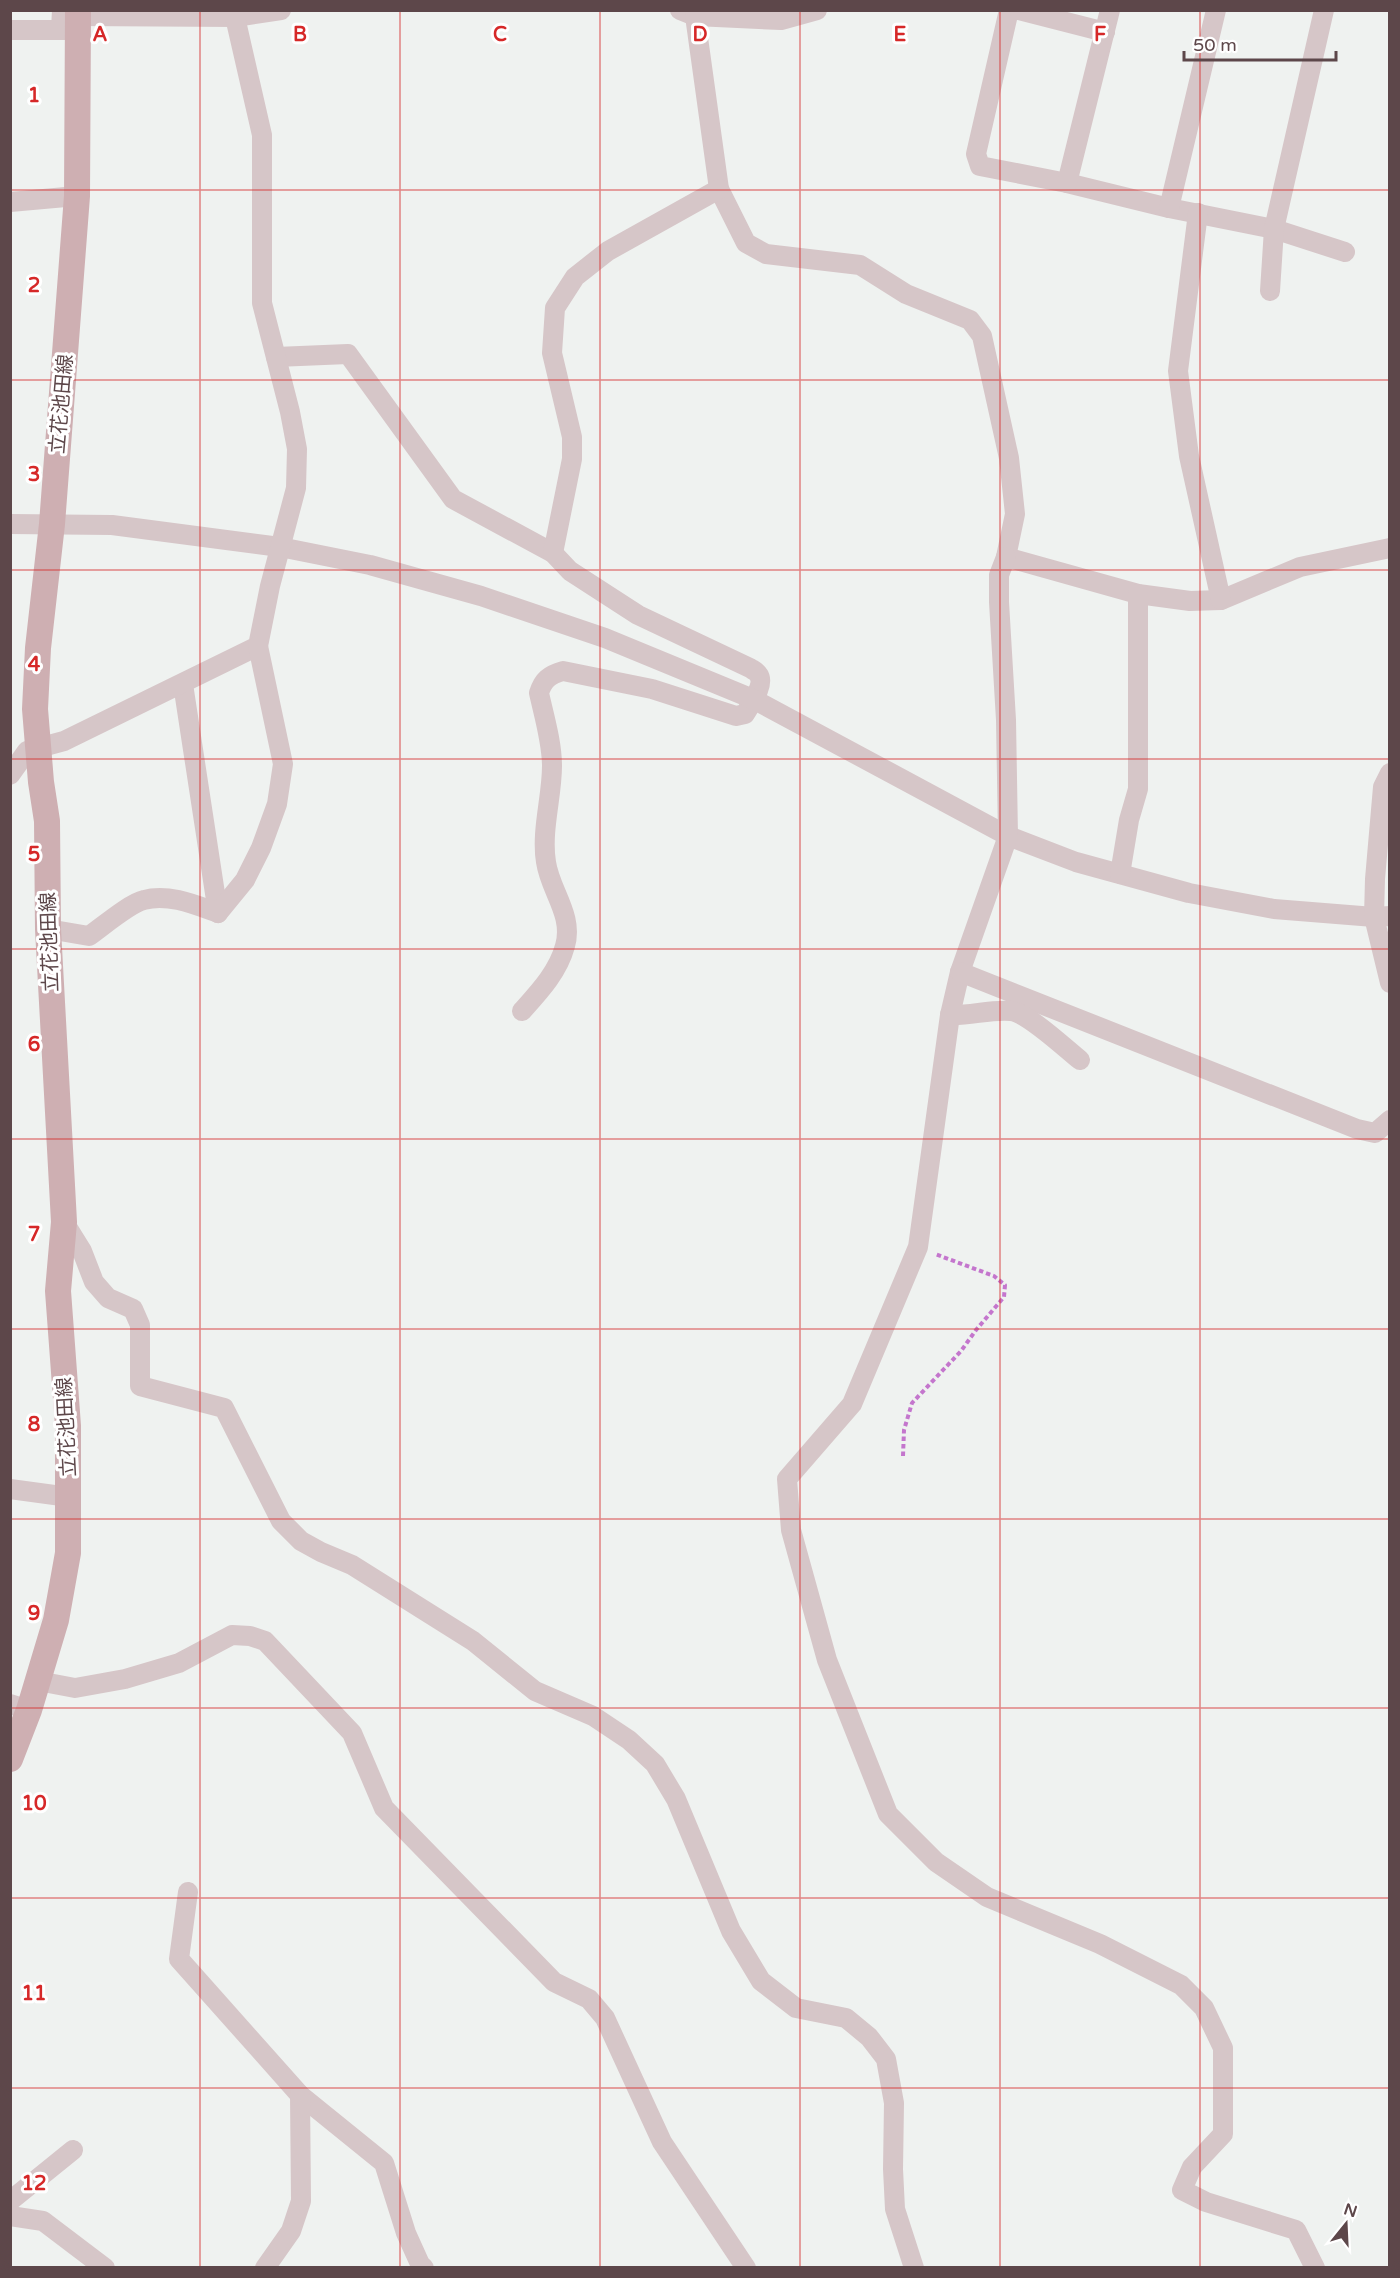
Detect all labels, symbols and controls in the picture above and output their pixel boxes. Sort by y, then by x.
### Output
text: A [93,23,108,47]
text: B [293,23,307,47]
text: C [493,23,507,47]
text: D [692,23,708,47]
text: E [894,23,907,47]
text: F [1094,23,1106,47]
scale bar [1184,24,1336,62]
text: 50 m [1193,34,1237,56]
text: 1 [28,84,40,108]
text: 2 [28,274,40,298]
street label: 立花池田線 [46,353,78,455]
text: 3 [28,463,40,487]
text: 4 [28,653,41,677]
text: 5 [28,843,40,867]
street label: 立花池田線 [36,892,64,992]
text: 6 [28,1033,40,1057]
text: 7 [28,1223,40,1247]
street label: 立花池田線 [52,1376,82,1478]
text: 8 [28,1413,40,1437]
text: 9 [28,1602,40,1626]
text: 10 [21,1792,47,1816]
text: 11 [21,1982,47,2006]
text: 12 [21,2172,47,2196]
north arrow [1316,2194,1376,2254]
text: N [1341,2199,1360,2222]

